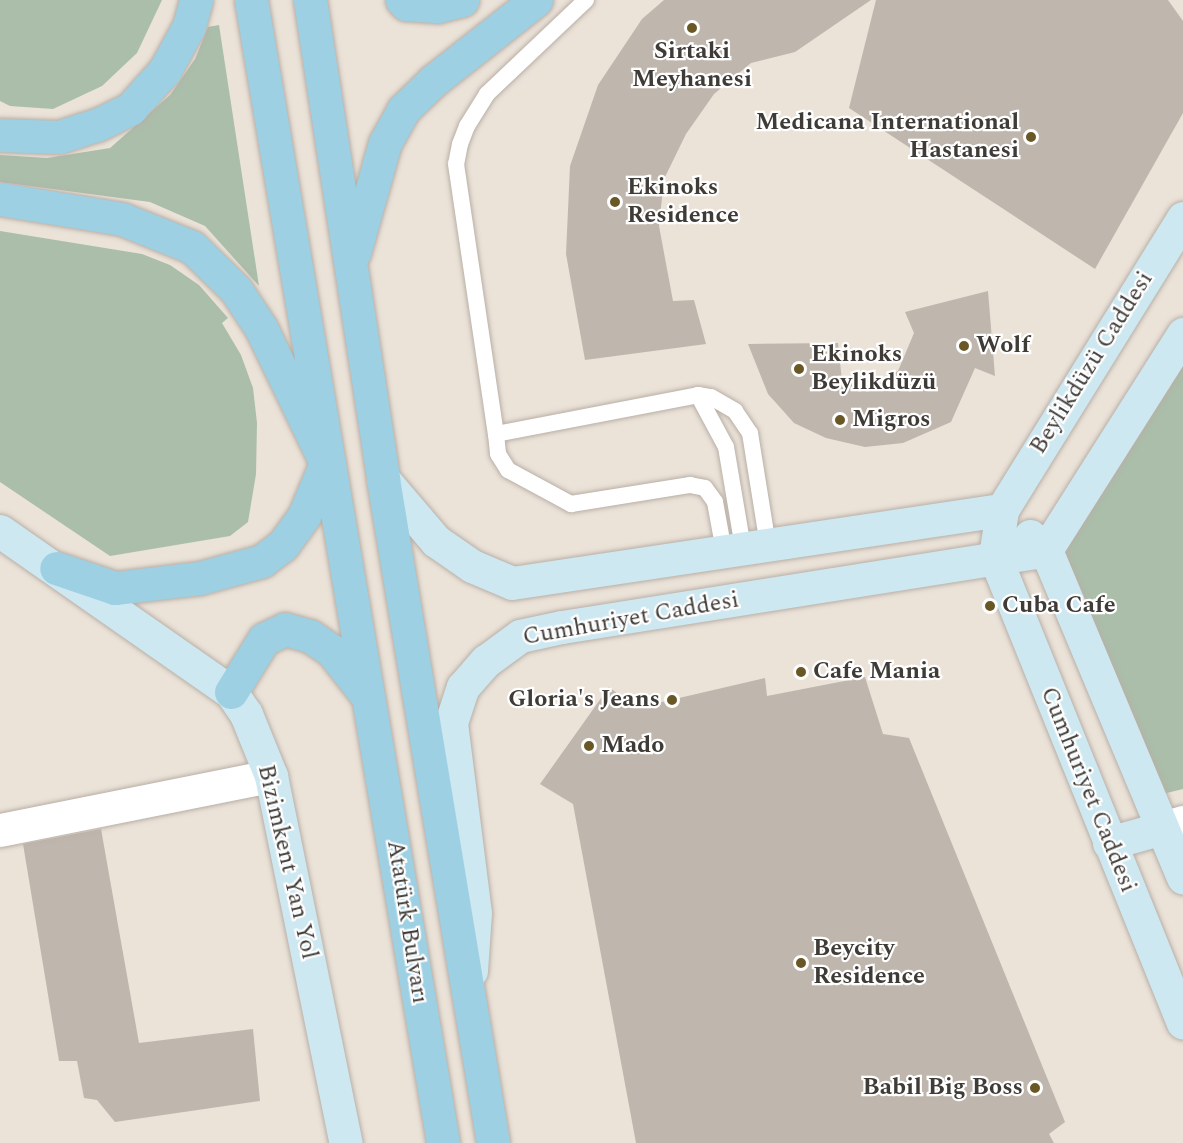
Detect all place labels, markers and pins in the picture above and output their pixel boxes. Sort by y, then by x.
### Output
marker: Sirtaki Meyhanesi [685,21,699,35]
place label: Sirtaki Meyhanesi [632,38,752,94]
place label: Medicana International Hastanesi [755,109,1019,165]
marker: Medicana International Hastanesi [1024,130,1038,144]
place label: Ekinoks Residence [627,174,739,230]
marker: Ekinoks Residence [608,195,622,209]
place label: Wolf [976,332,1030,360]
marker: Wolf [957,339,971,353]
place label: Ekinoks Beylikdüzü [811,341,936,397]
marker: Ekinoks Beylikdüzü [792,362,806,376]
place label: Migros [852,406,931,434]
marker: Migros [833,413,847,427]
place label: Cuba Cafe [1002,592,1116,620]
marker: Cuba Cafe [983,599,997,613]
place label: Cafe Mania [813,658,940,686]
marker: Cafe Mania [794,665,808,679]
place label: Gloria's Jeans [508,686,660,714]
marker: Gloria's Jeans [665,693,679,707]
place label: Mado [601,732,664,760]
marker: Mado [582,739,596,753]
place label: Beycity Residence [813,935,925,991]
marker: Beycity Residence [794,956,808,970]
place label: Babil Big Boss [863,1074,1023,1102]
marker: Babil Big Boss [1028,1081,1042,1095]

